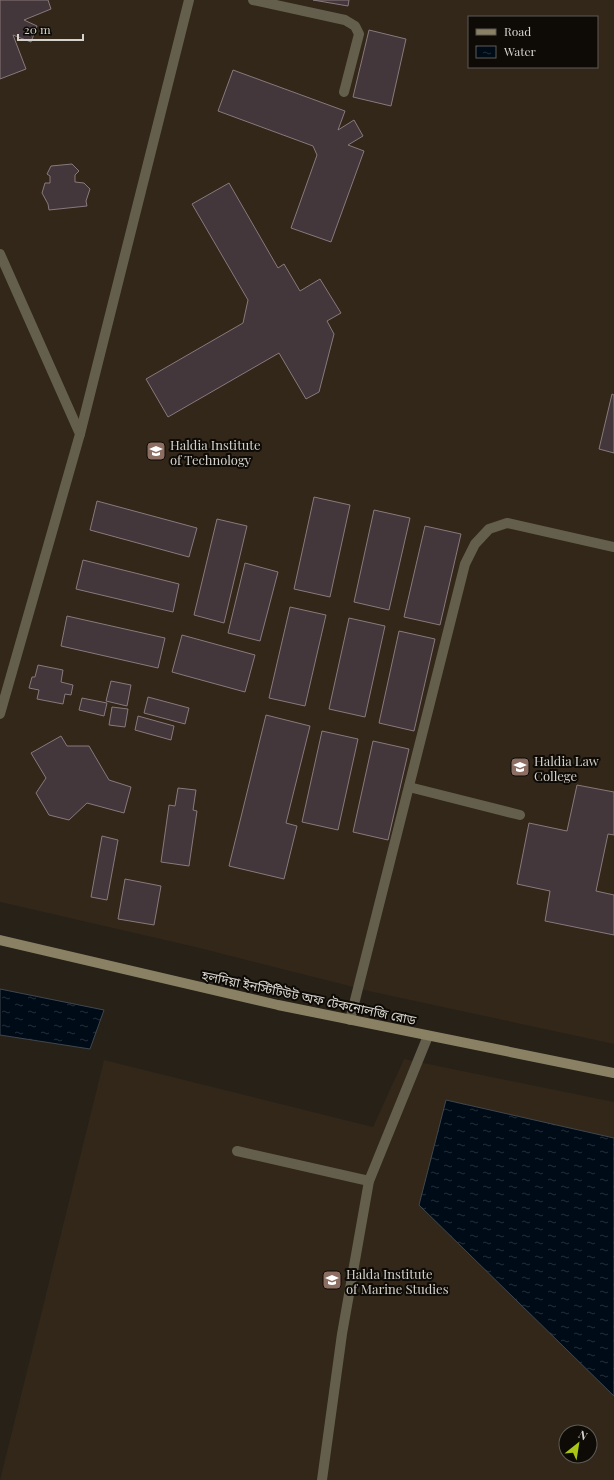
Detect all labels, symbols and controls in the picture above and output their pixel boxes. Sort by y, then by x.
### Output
scale bar [18,16,83,42]
legend [468,16,598,68]
text: 20 m [24,21,51,37]
text: Road [504,23,531,39]
text: Water [503,43,537,59]
place label: Haldia Institute of Technology [170,436,261,468]
school or university icon: Haldia Institute of Technology [145,440,167,462]
place label: Haldia Law College [534,752,599,784]
school or university icon: Haldia Law College [509,756,531,778]
street label: হলদিয়া ইনস্টিটিউট অফ টেকনোলজি রোড [199,966,418,1028]
place label: Halda Institute of Marine Studies [346,1265,449,1297]
school or university icon: Halda Institute of Marine Studies [321,1269,343,1291]
north arrow [558,1424,598,1464]
text: N [576,1426,590,1443]

